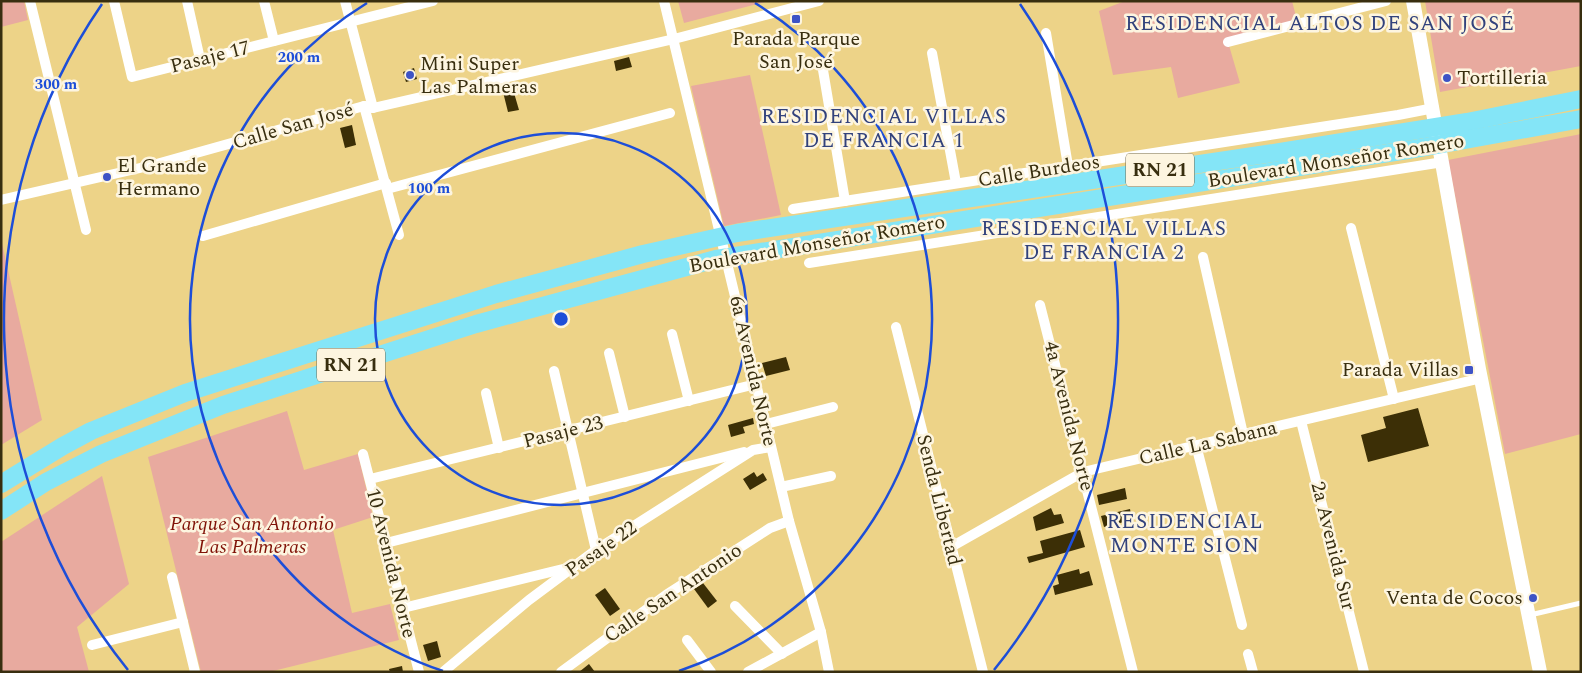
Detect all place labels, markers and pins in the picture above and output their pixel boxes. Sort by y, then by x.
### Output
marker: Parada Parque San José [790,13,802,25]
place label: Parada Parque San José [732,24,860,77]
place label: Mini Super Las Palmeras [420,49,537,102]
place label: Tortilleria [1457,63,1547,93]
marker: Mini Super Las Palmeras [404,69,416,81]
marker: Tortilleria [1441,72,1453,84]
place label: El Grande Hermano [117,151,207,204]
marker: El Grande Hermano [101,171,113,183]
centre of rings [552,310,570,328]
place label: Parada Villas [1342,355,1459,385]
marker: Parada Villas [1463,364,1475,376]
place label: Venta de Cocos [1386,583,1523,613]
marker: Venta de Cocos [1527,592,1539,604]

